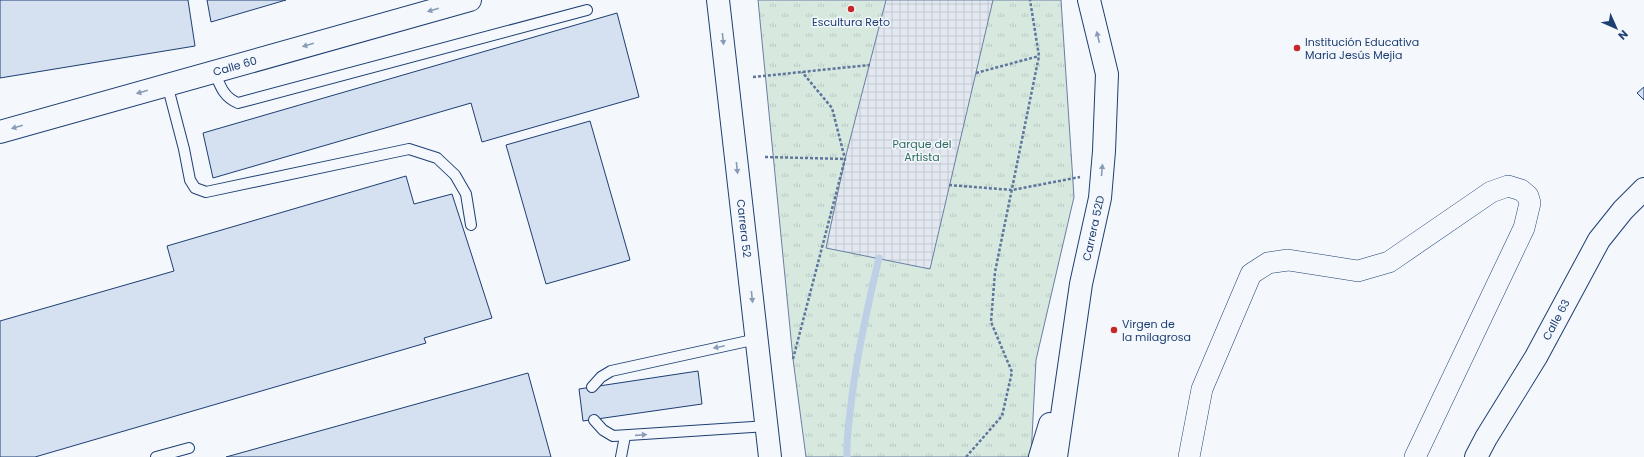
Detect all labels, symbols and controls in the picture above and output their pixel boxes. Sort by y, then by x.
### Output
marker: Escultura Reto [846,4,856,14]
one-way arrow [427,8,439,14]
north arrow [1596,8,1636,48]
place label: Escultura Reto [812,14,890,30]
text: N [1614,26,1632,44]
one-way arrow [1095,31,1101,43]
one-way arrow [720,33,726,45]
place label: Institución Educativa Maria Jesús Mejia [1305,34,1419,63]
one-way arrow [301,42,313,48]
marker: Institución Educativa Maria Jesús Mejia [1292,43,1302,53]
street label: Calle 60 [211,52,259,80]
one-way arrow [136,89,148,95]
one-way arrow [11,124,23,130]
park label: Parque del Artista [892,136,952,165]
one-way arrow [734,162,741,174]
one-way arrow [1099,164,1106,176]
street label: Carrera 52D [1078,194,1108,262]
street label: Carrera 52 [733,198,755,259]
one-way arrow [749,291,755,303]
street label: Calle 63 [1538,296,1574,343]
place label: Virgen de la milagrosa [1122,316,1191,345]
marker: Virgen de la milagrosa [1109,325,1119,335]
one-way arrow [712,345,725,351]
one-way arrow [635,431,647,438]

